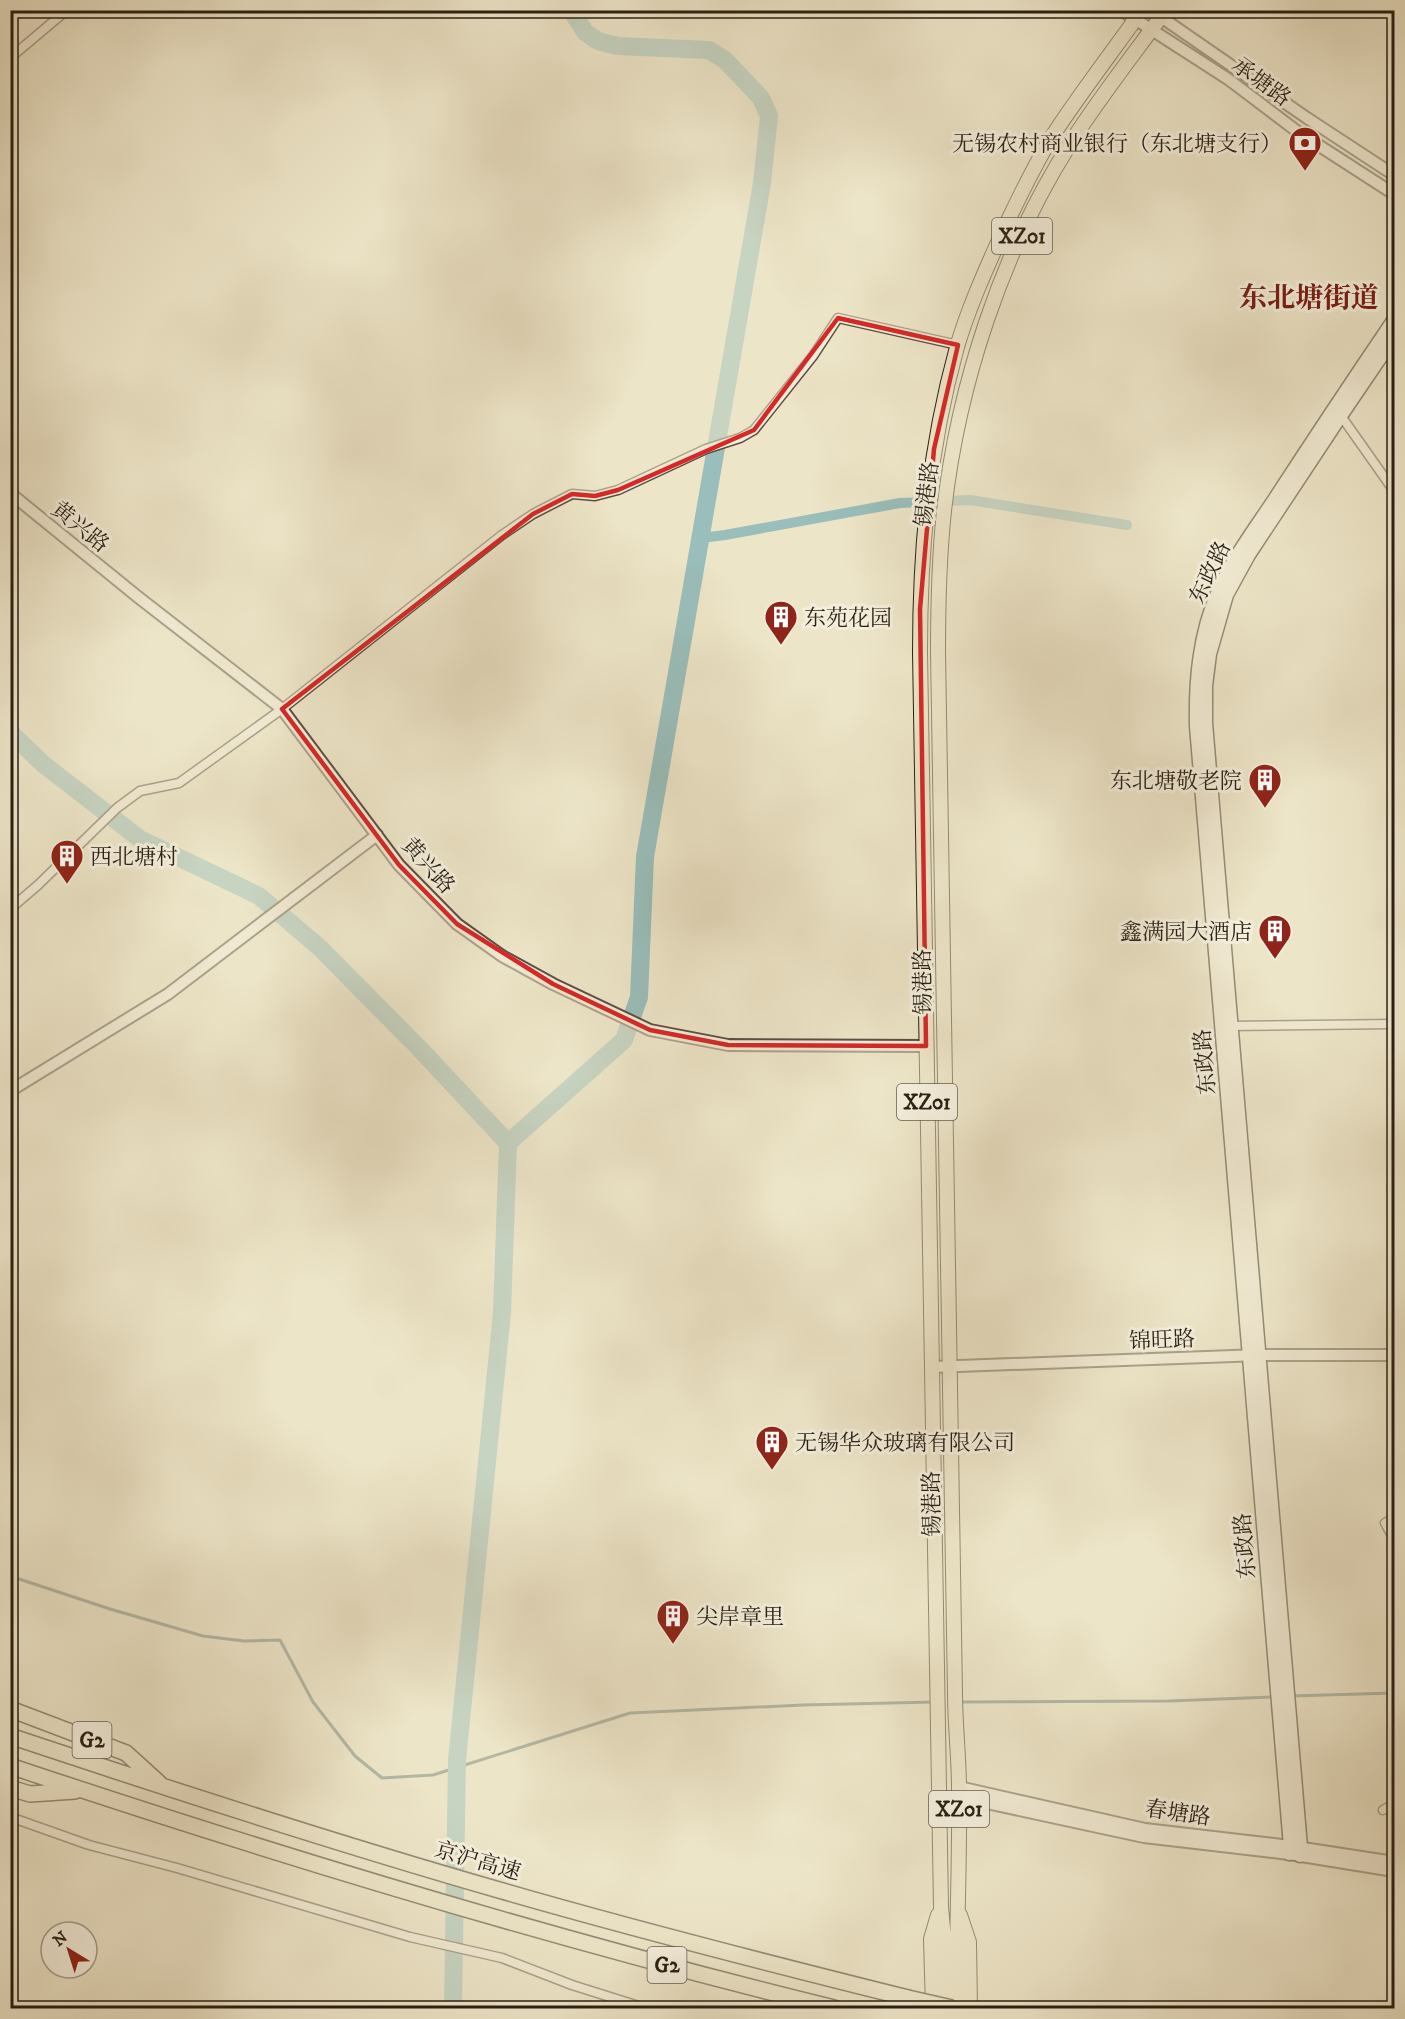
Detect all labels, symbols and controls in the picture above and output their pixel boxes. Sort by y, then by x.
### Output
street label: 承塘路 [1226,52,1296,113]
bank icon: 无锡农村商业银行（东北塘支行） [1287,125,1323,172]
place label: 无锡农村商业银行（东北塘支行） [952,131,1282,158]
road number: XZ01 [992,218,1052,254]
district label: 东北塘街道 [1239,281,1379,316]
street label: 锡港路 [910,460,945,529]
street label: 黄兴路 [46,496,114,558]
street label: 东政路 [1184,537,1237,608]
building icon: 东苑花园 [763,599,799,646]
place label: 东苑花园 [804,605,892,632]
building icon: 东北塘敬老院 [1247,762,1283,809]
place label: 东北塘敬老院 [1110,768,1242,795]
street label: 黄兴路 [396,832,460,900]
building icon: 西北塘村 [49,838,85,885]
place label: 西北塘村 [90,844,178,871]
building icon: 鑫满园大酒店 [1257,913,1293,960]
place label: 鑫满园大酒店 [1120,919,1252,946]
street label: 锡港路 [909,949,938,1015]
street label: 东政路 [1189,1028,1222,1096]
road number: XZ01 [897,1084,957,1120]
street label: 锦旺路 [1129,1326,1196,1355]
building icon: 无锡华众玻璃有限公司 [754,1424,790,1471]
place label: 无锡华众玻璃有限公司 [795,1430,1015,1457]
street label: 锡港路 [918,1471,947,1537]
street label: 东政路 [1229,1512,1262,1580]
building icon: 尖岸章里 [655,1598,691,1645]
place label: 尖岸章里 [696,1604,784,1631]
road number: G2 [72,1722,112,1758]
road number: XZ01 [929,1791,989,1827]
street label: 春塘路 [1143,1796,1212,1831]
street label: 京沪高速 [432,1836,524,1887]
north arrow [39,1920,99,1980]
text: N [49,1927,72,1951]
road number: G2 [648,1947,686,1983]

